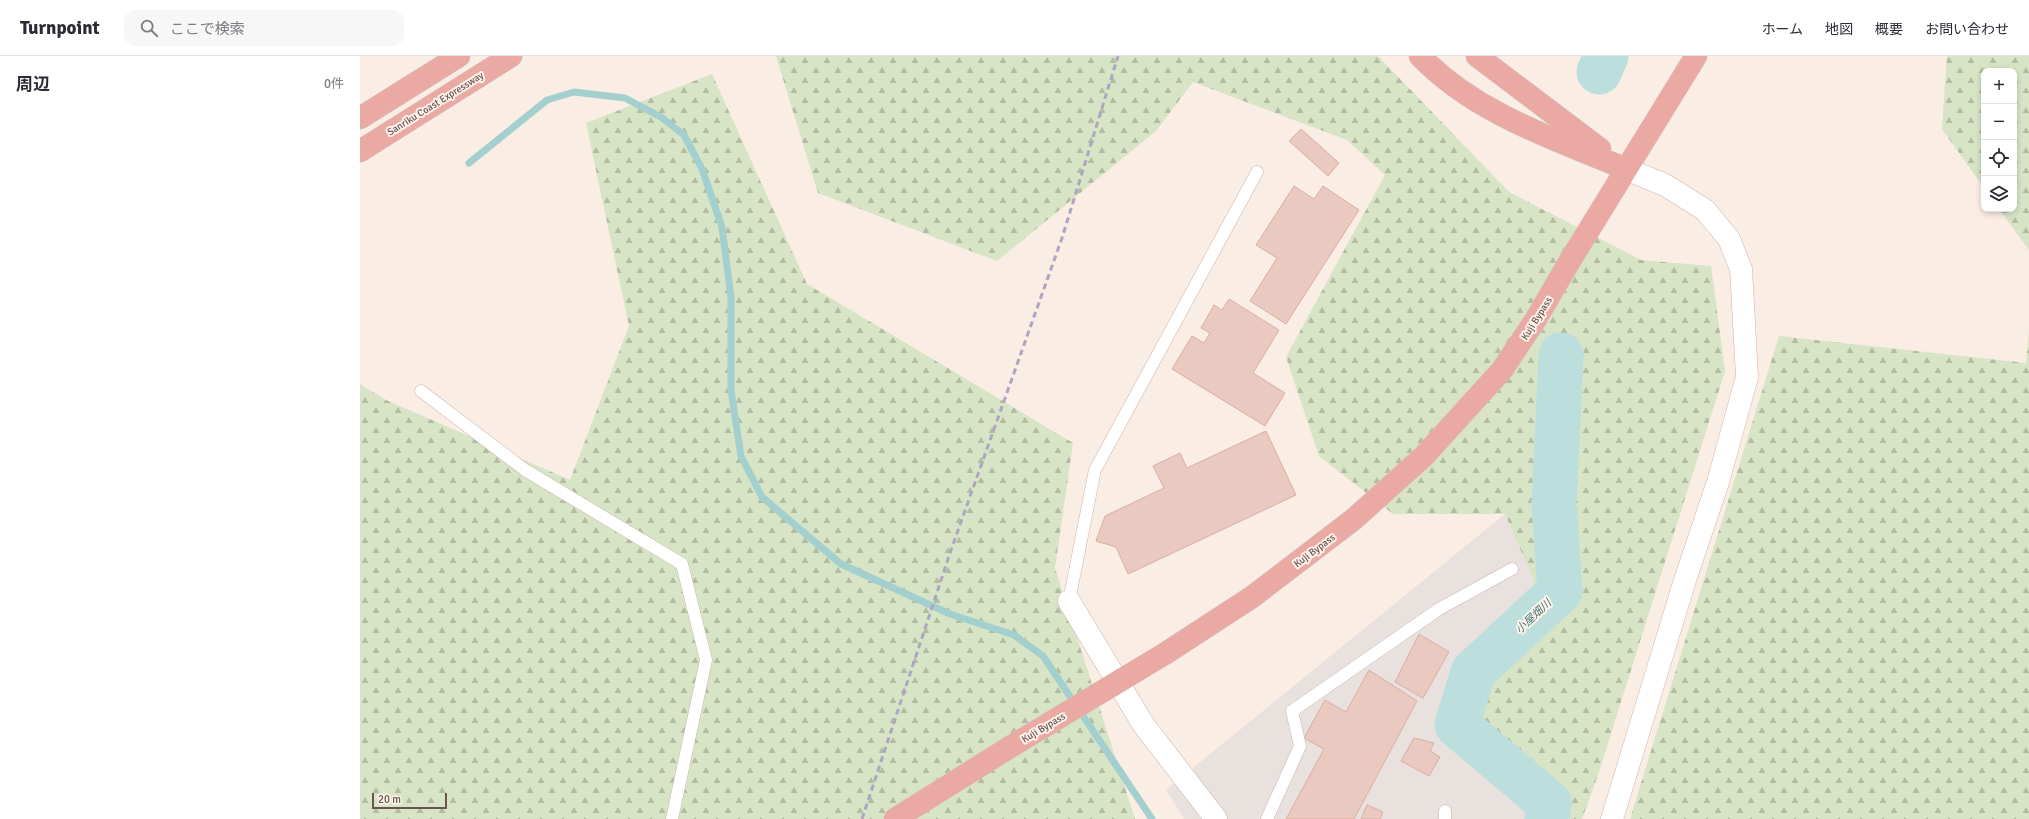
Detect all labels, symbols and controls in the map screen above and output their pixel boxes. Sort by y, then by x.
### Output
search box [124,10,404,46]
text: Turnpoint [20,16,100,40]
icon: search [138,17,160,39]
text: ここで検索 [170,20,245,38]
text: ホーム [1761,21,1803,38]
text: 地図 [1825,21,1853,38]
text: 概要 [1875,21,1903,38]
text: お問い合わせ [1925,21,2009,38]
map controls [1981,68,2017,212]
button: + [1981,68,2017,104]
street label: Sanriku Coast Expressway [385,69,486,138]
text: 周辺 [16,74,50,95]
text: 0件 [324,76,344,92]
button: − [1981,104,2017,140]
button: locate [1981,140,2017,176]
button: layers [1981,176,2017,212]
street label: Kuji Bypass [1519,294,1555,342]
street label: Kuji Bypass [1292,531,1338,570]
water label: 小屋畑川 [1513,596,1555,636]
street label: Kuji Bypass [1020,710,1068,746]
scale bar [372,791,447,810]
text: 20 m [378,793,401,806]

